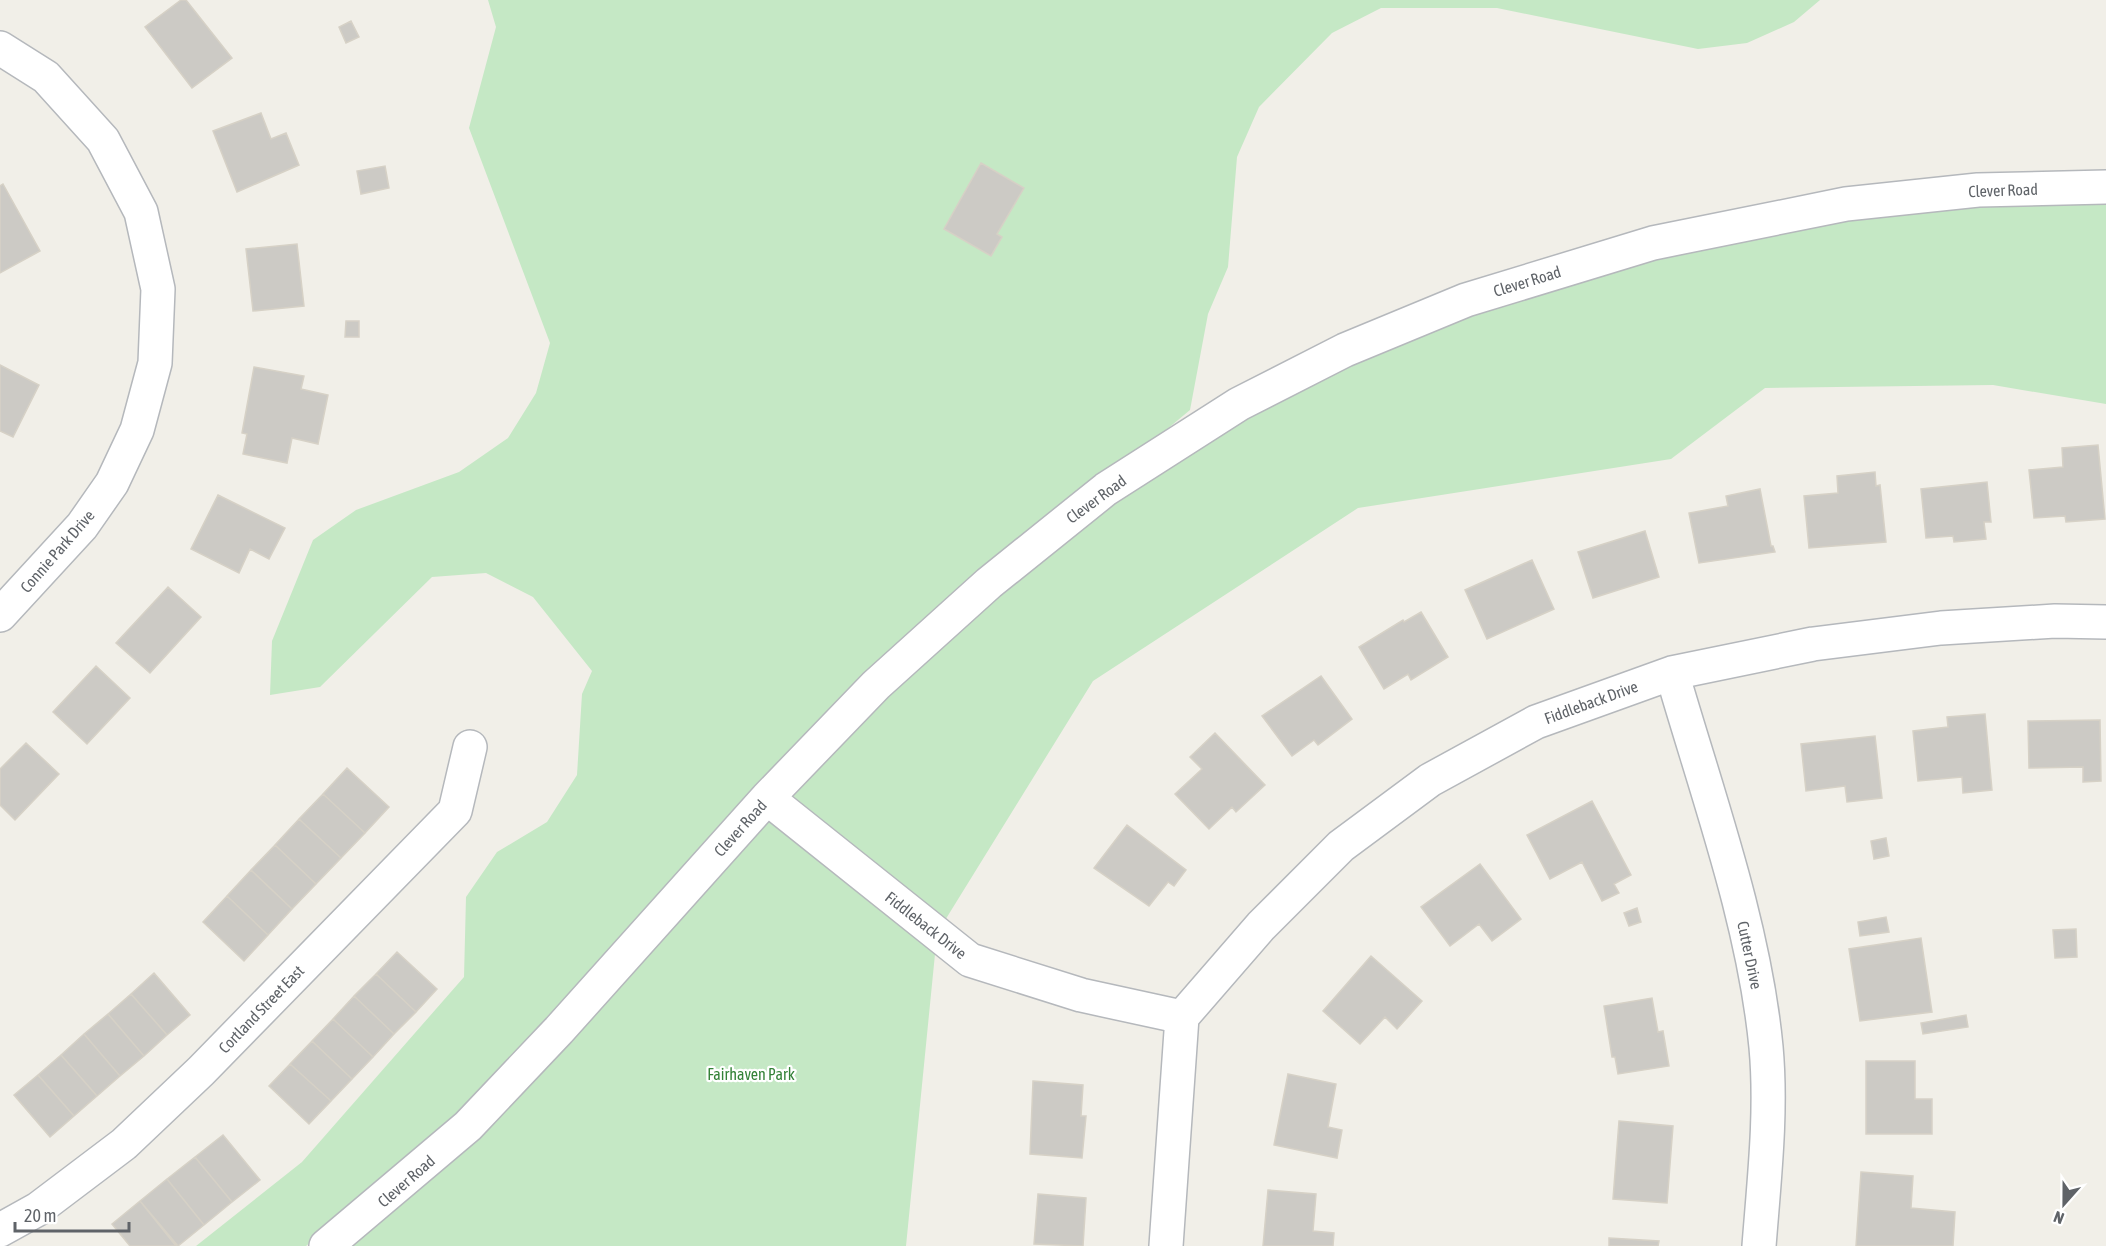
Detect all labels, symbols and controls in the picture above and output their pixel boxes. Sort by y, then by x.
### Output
street label: Clever Road [1968,180,2038,200]
street label: Clever Road [1491,262,1563,300]
street label: Clever Road [1063,471,1129,527]
street label: Connie Park Drive [16,506,98,596]
street label: Fiddleback Drive [1542,677,1640,727]
street label: Clever Road [710,796,770,860]
street label: Fiddleback Drive [882,888,970,962]
street label: Cutter Drive [1734,919,1766,991]
street label: Cortland Street East [215,961,308,1057]
park label: Fairhaven Park [707,1065,795,1083]
street label: Clever Road [374,1151,438,1211]
north arrow [2034,1174,2094,1234]
scale bar [15,1195,129,1233]
text: 20 m [24,1205,56,1226]
text: N [2051,1208,2066,1228]

